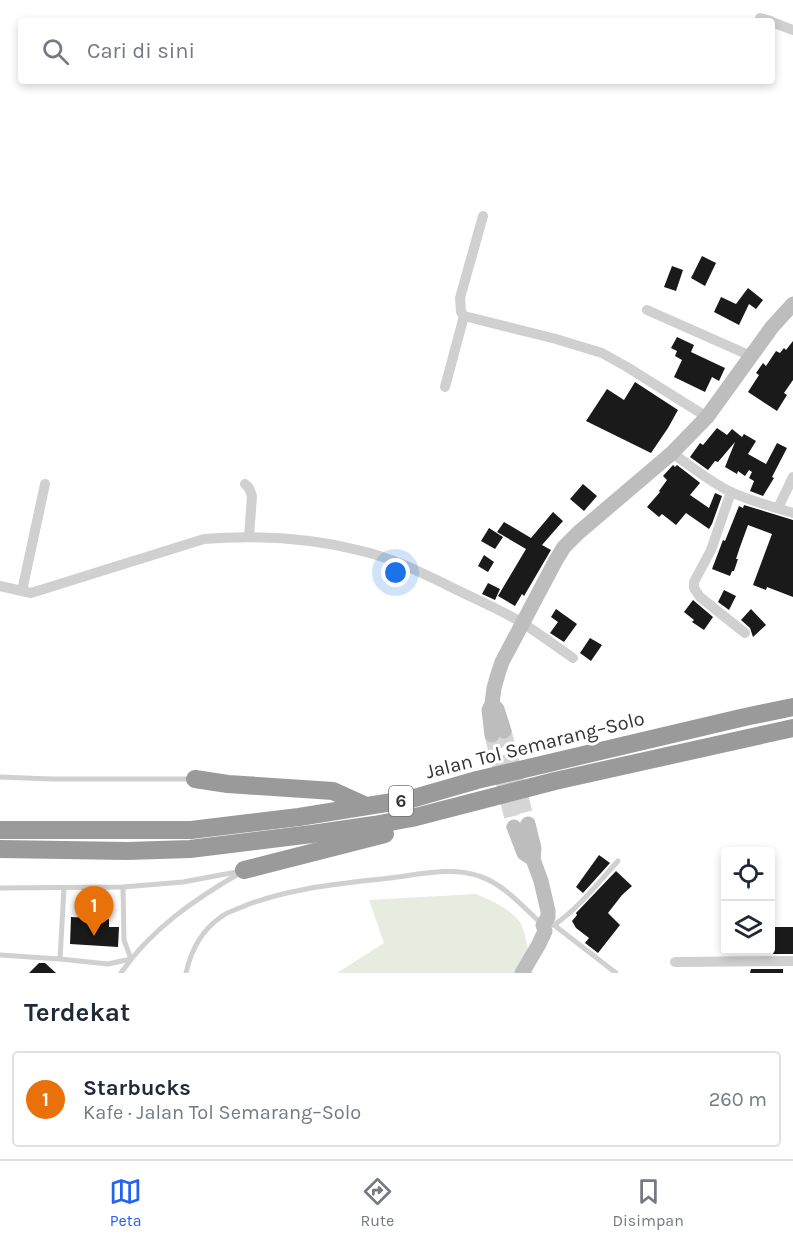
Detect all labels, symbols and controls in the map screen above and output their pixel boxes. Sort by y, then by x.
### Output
search box [18,18,775,84]
icon: search [39,35,72,68]
text: Cari di sini [87,38,195,64]
your location [381,558,410,587]
street label: Jalan Tol Semarang–Solo [423,707,647,783]
road number: 6 [389,786,413,816]
map controls [721,847,775,955]
button: locate [721,847,775,901]
pin: 1 [74,886,113,936]
button: layers [721,901,775,955]
text: Terdekat [24,997,130,1028]
text: Starbucks [83,1075,191,1101]
text: 1 [42,1088,49,1111]
text: 260 m [709,1088,767,1111]
text: Kafe · Jalan Tol Semarang–Solo [83,1101,361,1124]
tab: Peta [109,1175,142,1230]
tab: Rute [360,1175,394,1230]
tab: Disimpan [613,1175,684,1230]

